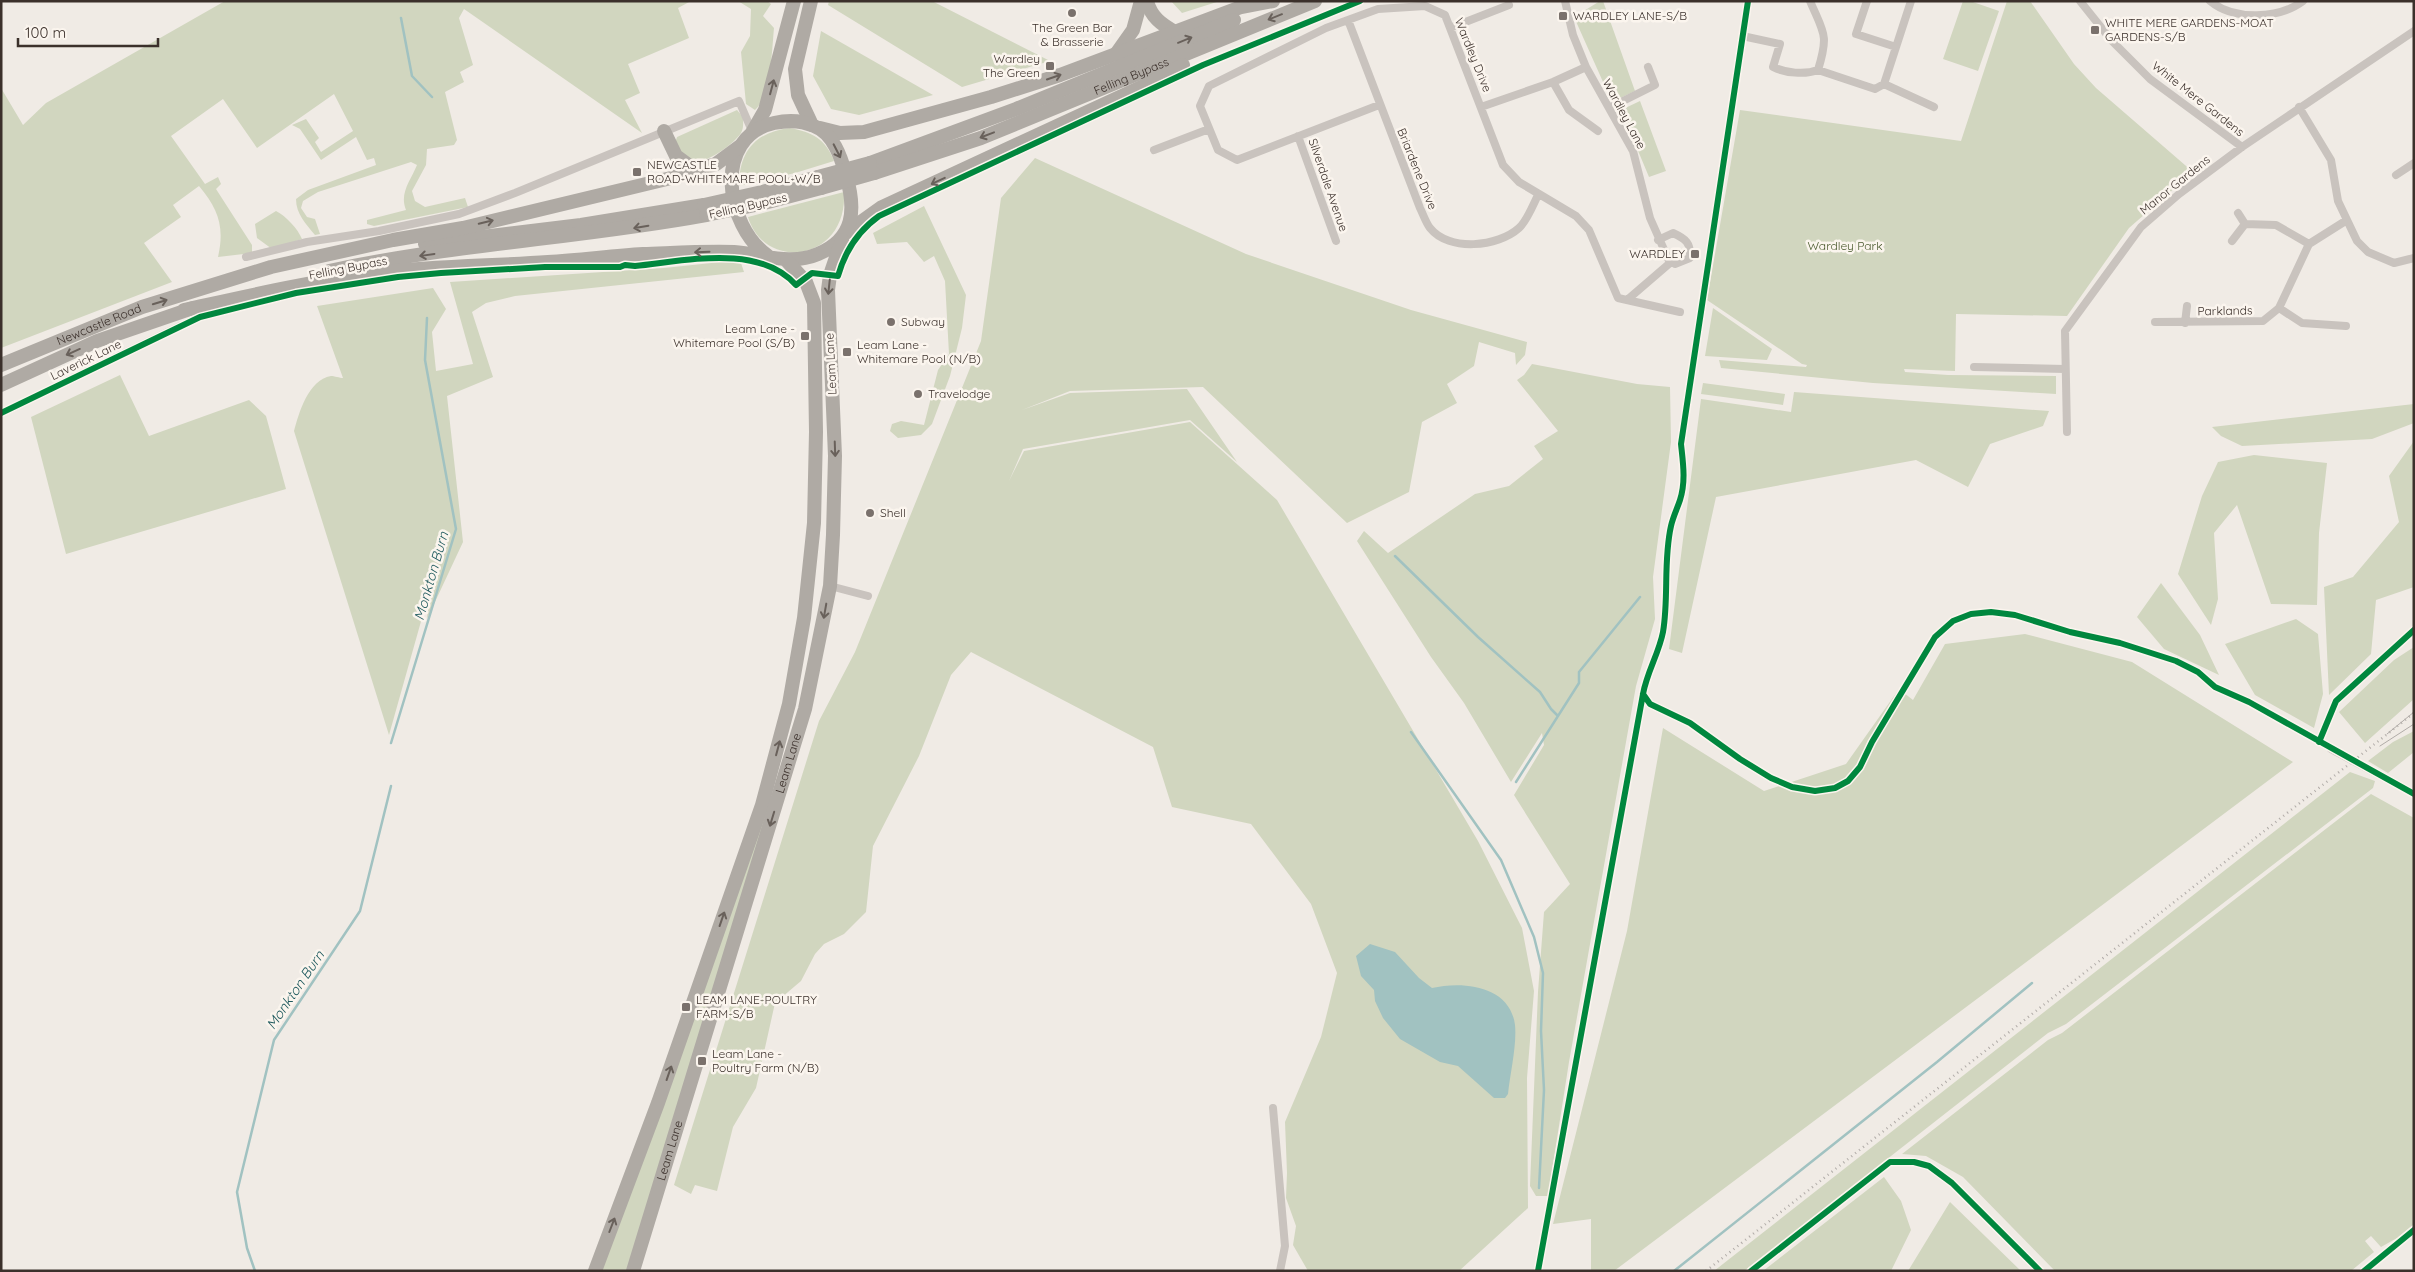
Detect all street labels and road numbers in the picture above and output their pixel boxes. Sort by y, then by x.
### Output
street label: Wardley Drive [1452,16,1495,94]
street label: Felling Bypass [1091,54,1171,98]
street label: White Mere Gardens [2149,58,2248,139]
street label: Wardley Lane [1600,76,1649,152]
street label: Briardene Drive [1394,126,1441,212]
street label: Silverdale Avenue [1306,136,1352,234]
street label: Manor Gardens [2137,151,2213,218]
street label: Felling Bypass [707,189,789,222]
street label: Felling Bypass [307,252,389,282]
street label: Newcastle Road [54,300,143,348]
street label: Parklands [2197,303,2253,318]
street label: Leam Lane [821,332,840,395]
street label: Laverick Lane [48,336,124,383]
street label: Leam Lane [772,731,804,795]
street label: Leam Lane [653,1118,686,1182]

